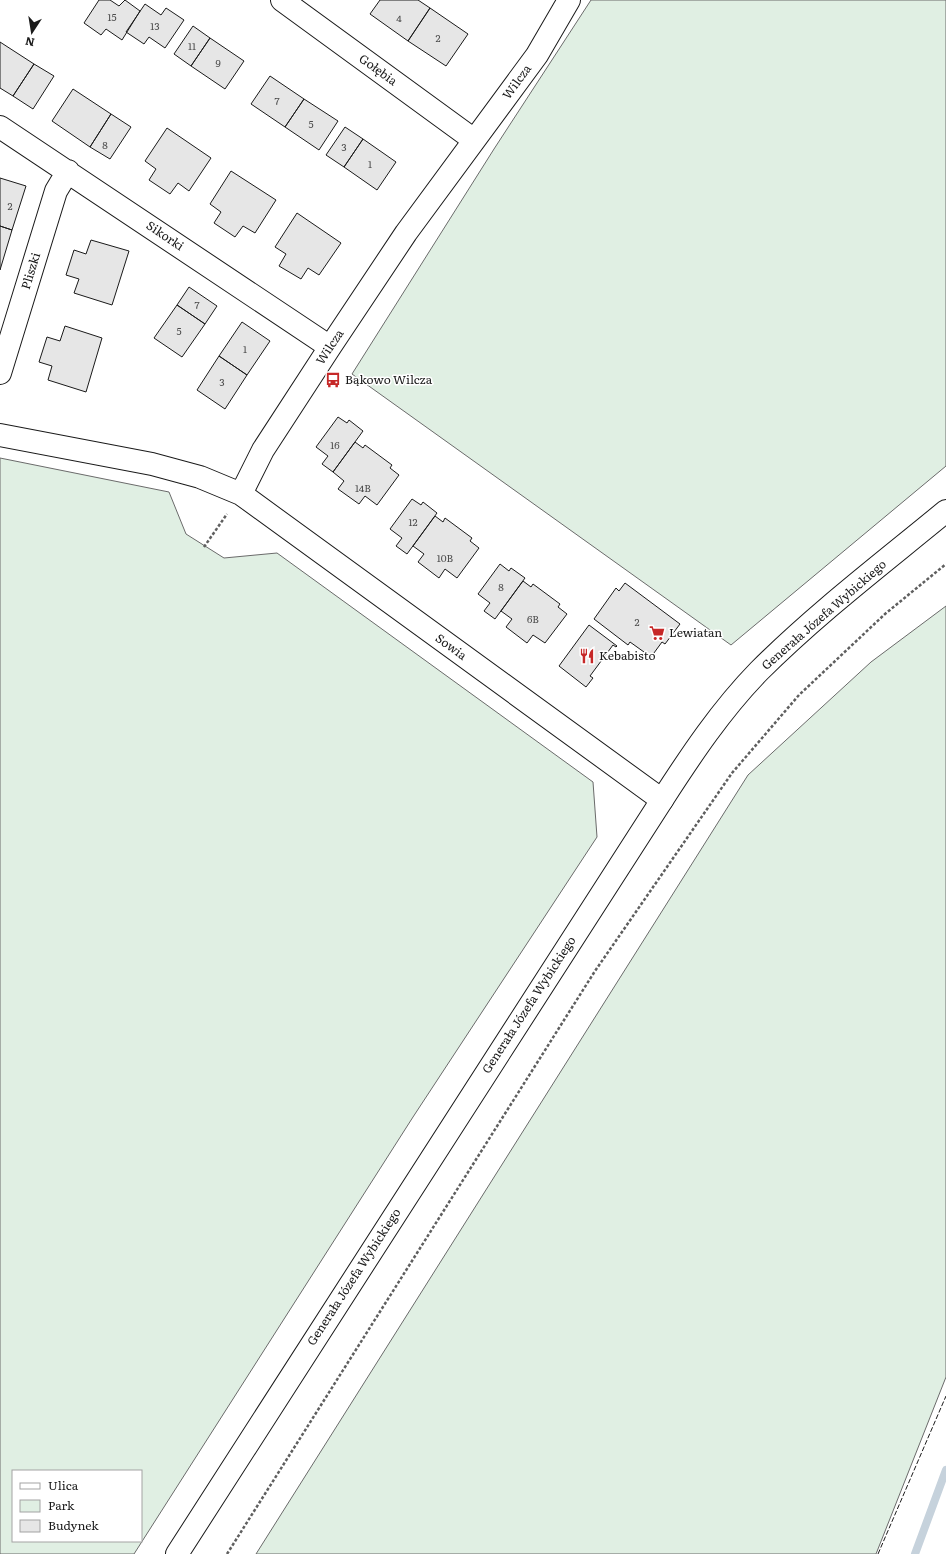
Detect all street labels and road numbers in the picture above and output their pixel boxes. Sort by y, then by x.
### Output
street label: Gołębia [356,49,402,90]
street label: Wilcza [497,60,535,103]
street label: Sikorki [143,216,188,254]
street label: Pliszki [16,250,44,291]
street label: Wilcza [311,325,348,368]
street label: Generała Józefa Wybickiego [757,555,890,674]
street label: Sowia [432,629,471,664]
street label: Generała Józefa Wybickiego [477,932,579,1077]
street label: Generała Józefa Wybickiego [302,1204,404,1349]

